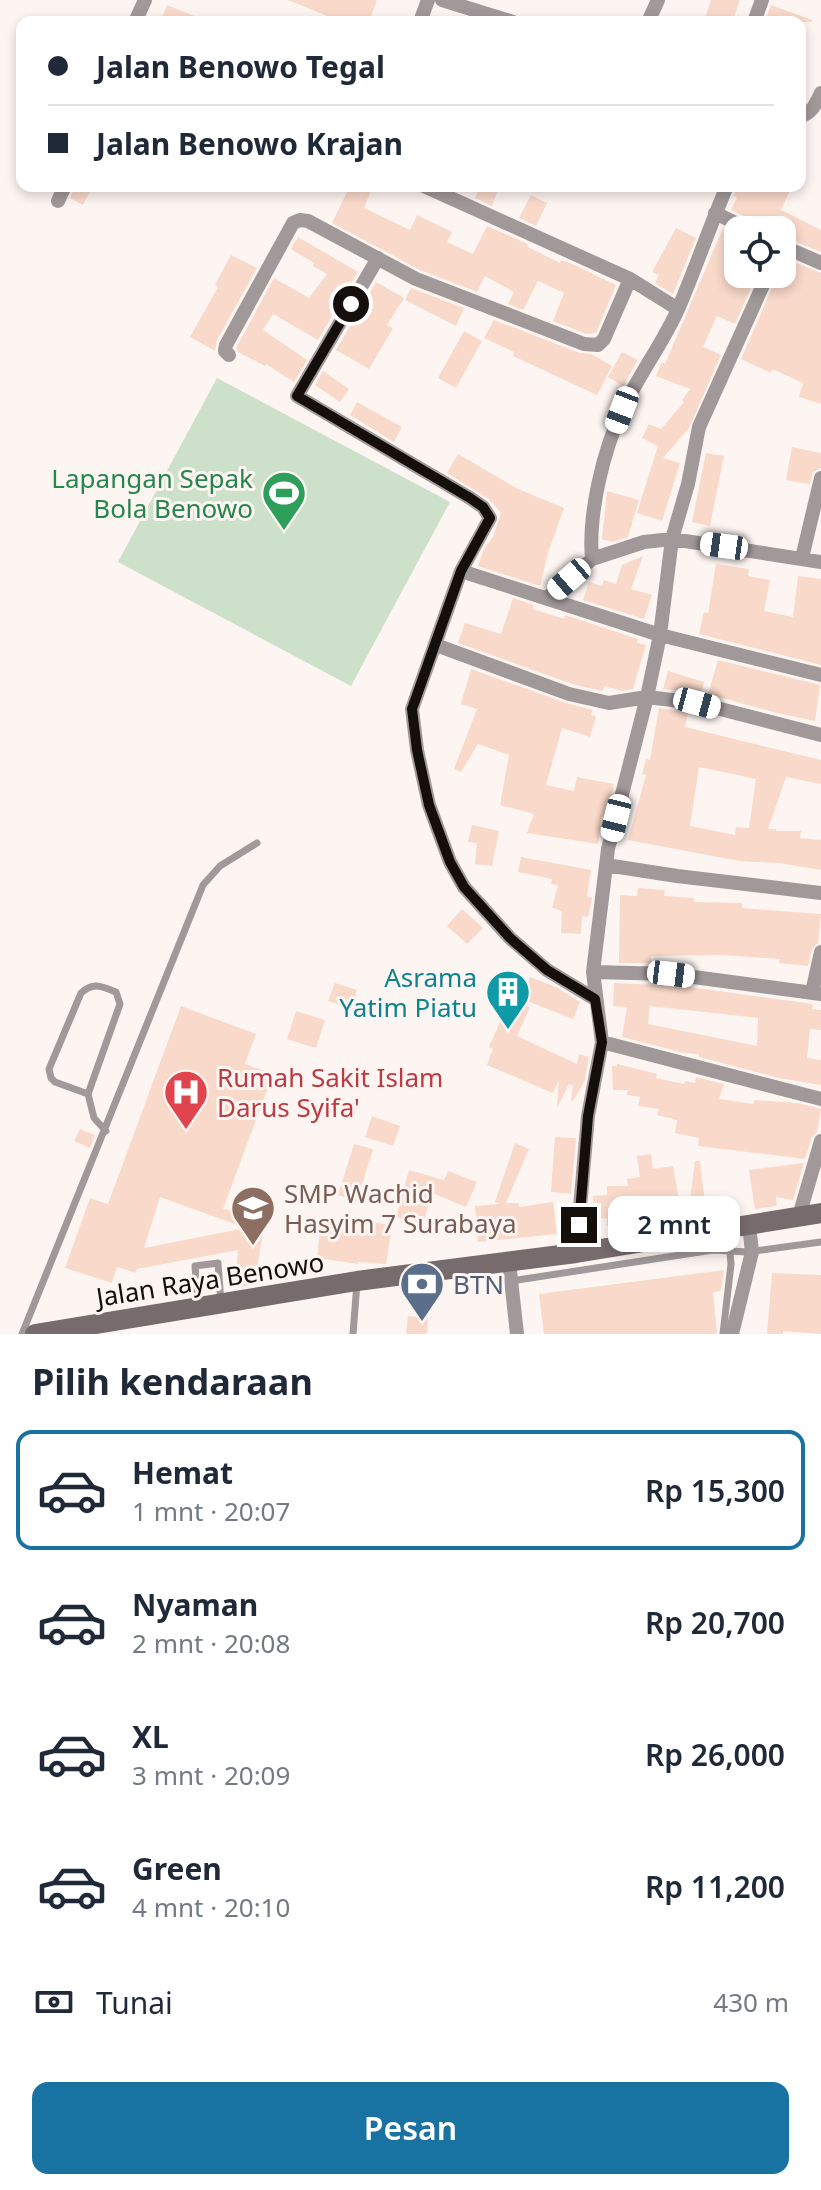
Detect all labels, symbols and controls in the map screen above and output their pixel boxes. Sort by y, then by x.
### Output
text: Jalan Benowo Tegal [96,46,385,87]
text: Jalan Benowo Krajan [96,123,403,164]
map controls [724,216,796,288]
button: locate [724,216,796,288]
route start [333,286,369,322]
car [602,383,642,437]
place label: Lapangan Sepak Bola Benowo [51,460,253,526]
sports icon: Lapangan Sepak Bola Benowo [260,469,308,532]
car [699,531,749,561]
car [543,554,595,604]
car [671,685,723,721]
car [599,792,633,844]
place label: Asrama Yatim Piatu [339,959,477,1025]
car [646,959,696,989]
building icon: Asrama Yatim Piatu [484,968,532,1031]
place label: Rumah Sakit Islam Darus Syifa' [217,1059,443,1125]
hospital icon: Rumah Sakit Islam Darus Syifa' [162,1068,210,1131]
place label: SMP Wachid Hasyim 7 Surabaya [284,1175,517,1241]
school or university icon: SMP Wachid Hasyim 7 Surabaya [229,1184,277,1247]
callout: 2 mnt [607,1197,739,1253]
text: 2 mnt [637,1206,711,1242]
route end [561,1207,597,1243]
street label: Jalan Raya Benowo [91,1243,326,1315]
bank icon: BTN [398,1260,446,1323]
place label: BTN [453,1266,504,1302]
text: Pilih kendaraan [32,1357,313,1406]
text: Hemat [132,1452,233,1493]
icon: car [36,1454,108,1526]
text: Rp 15,300 [645,1470,785,1511]
text: 1 mnt · 20:07 [132,1493,290,1529]
text: Nyaman [132,1584,258,1625]
icon: car [36,1586,108,1658]
text: Rp 20,700 [645,1602,785,1643]
text: 2 mnt · 20:08 [132,1625,290,1661]
text: XL [132,1716,169,1757]
icon: car [36,1718,108,1790]
text: Rp 26,000 [645,1734,785,1775]
text: 3 mnt · 20:09 [132,1757,290,1793]
text: Green [132,1848,222,1889]
icon: car [36,1850,108,1922]
text: Rp 11,200 [645,1866,785,1907]
text: 4 mnt · 20:10 [132,1889,290,1925]
icon: cash [32,1980,76,2024]
text: Tunai [96,1982,173,2023]
text: 430 m [713,1984,789,2020]
button: Pesan [32,2082,789,2174]

